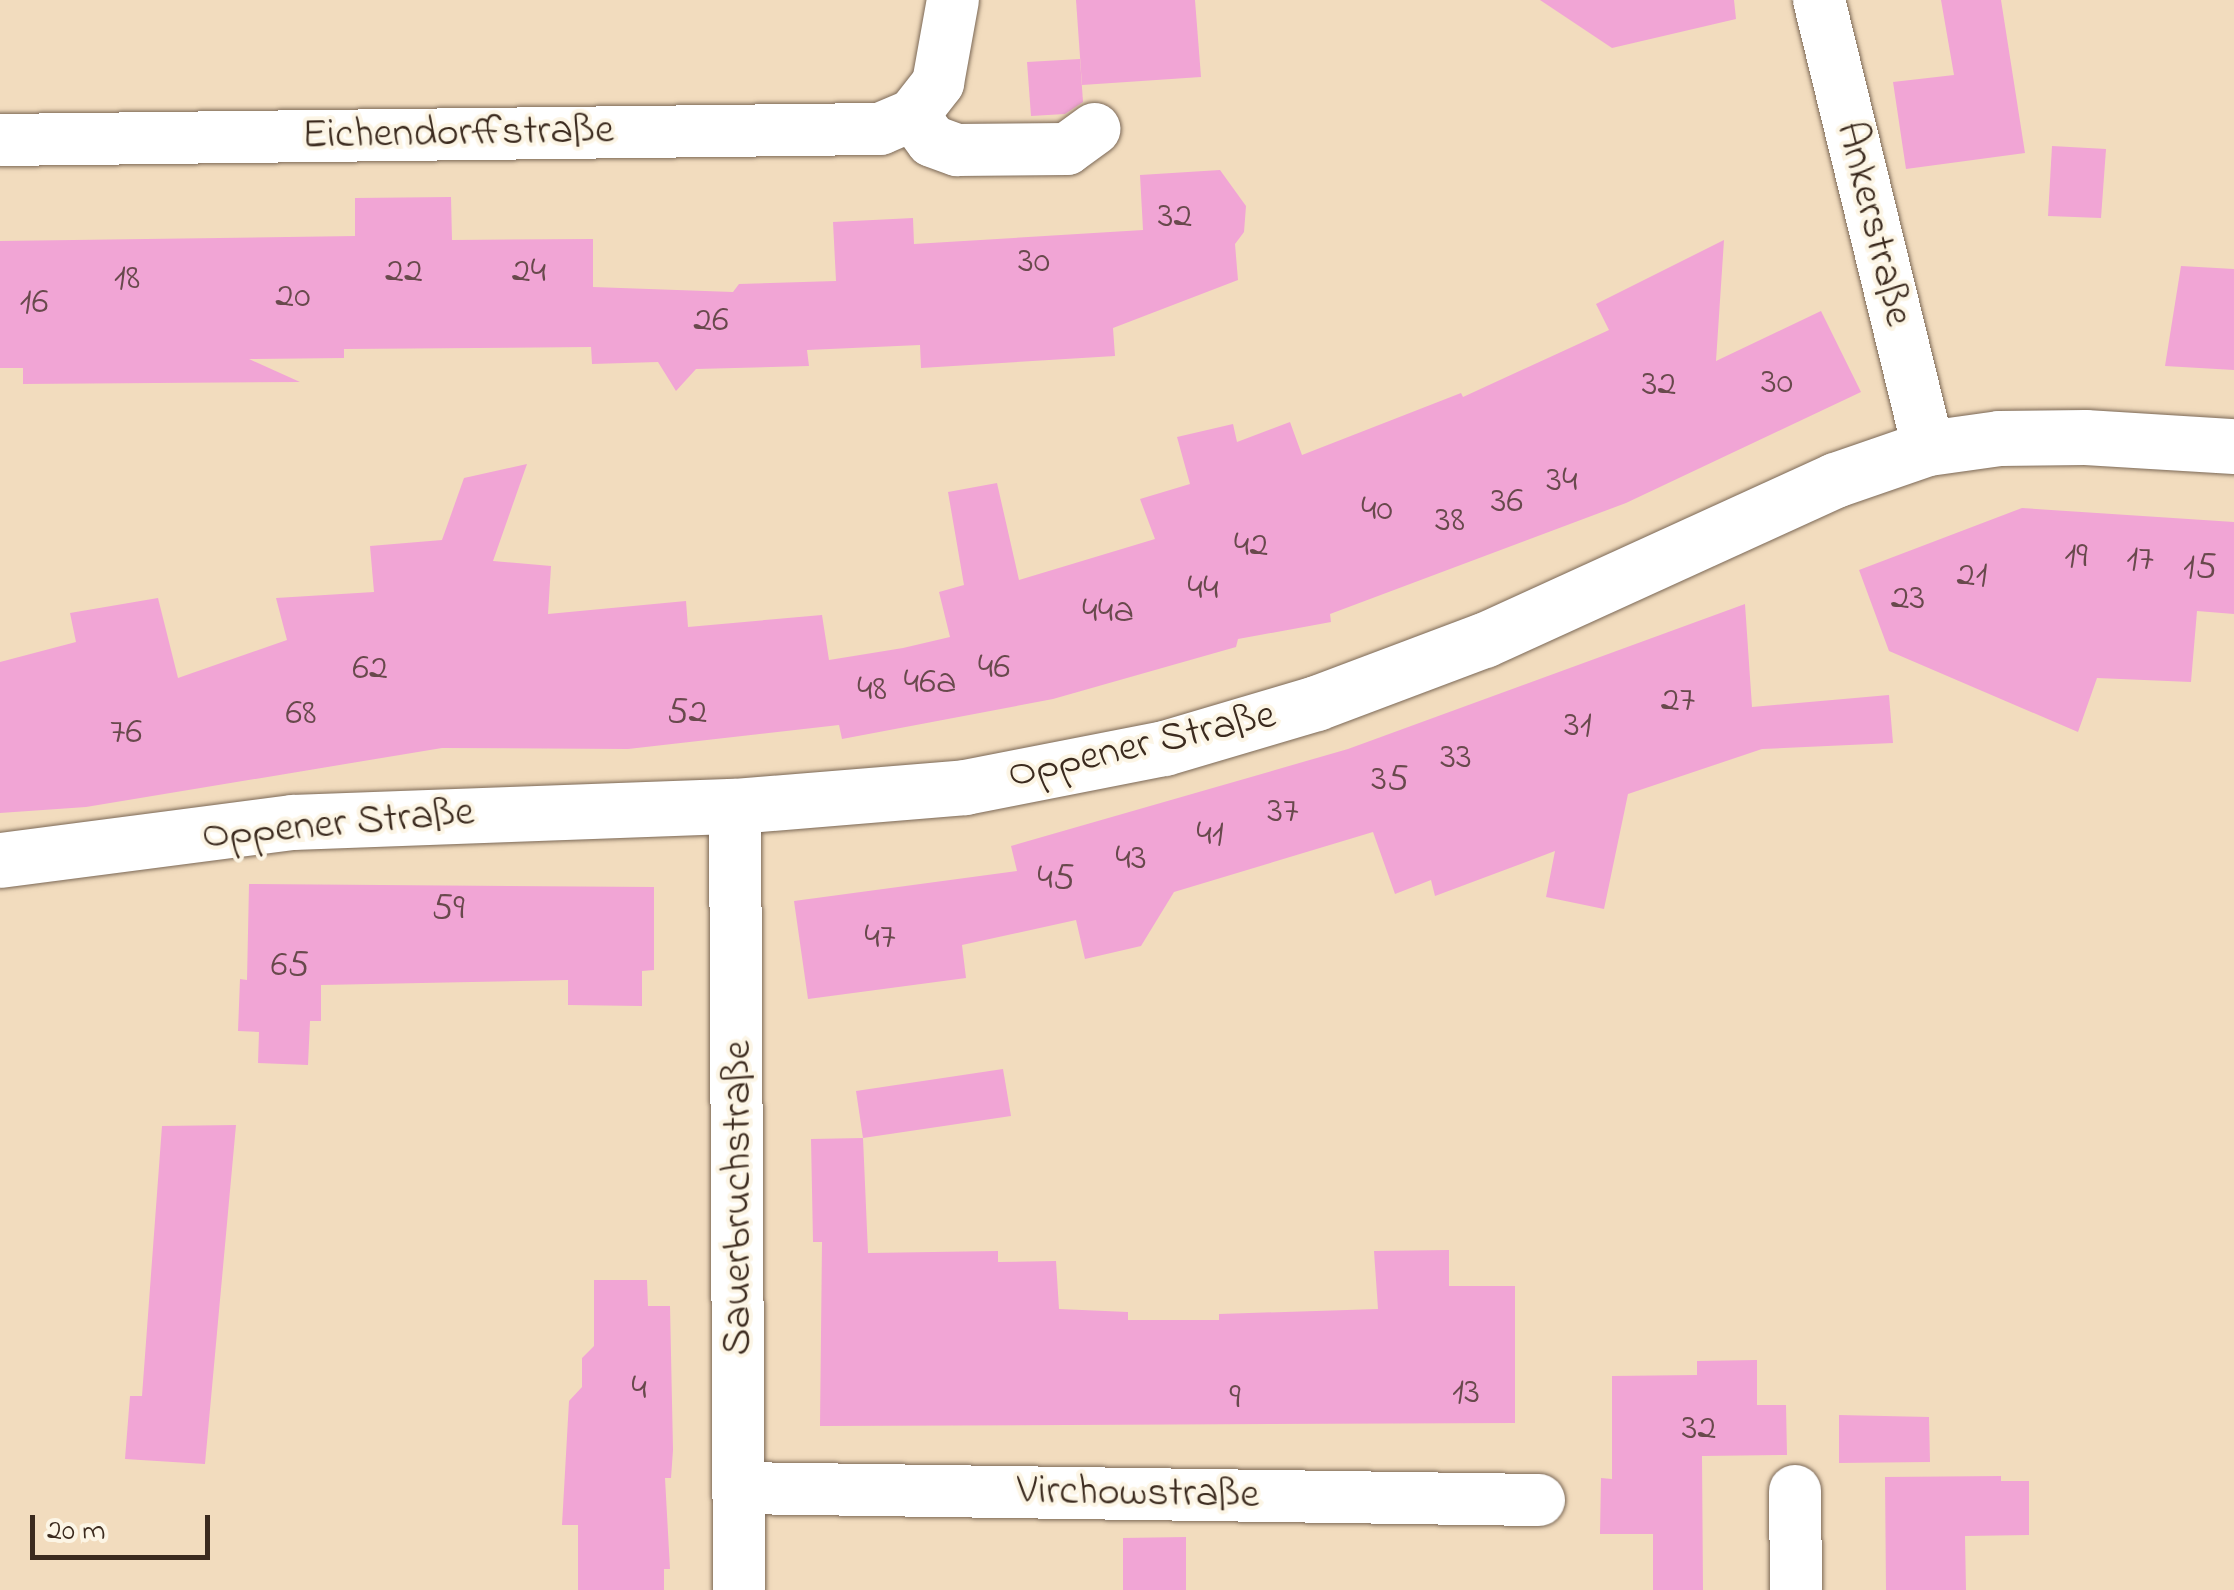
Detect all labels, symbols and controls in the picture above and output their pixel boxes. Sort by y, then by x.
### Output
street label: Eichendorffstraße [302,106,614,162]
street label: Ankerstraße [1823,117,1923,331]
house number: 32 [1158,195,1192,241]
house number: 30 [1018,240,1050,286]
house number: 22 [385,250,423,296]
house number: 24 [512,250,546,296]
house number: 18 [114,257,140,303]
house number: 20 [275,275,311,321]
house number: 16 [20,281,48,327]
house number: 26 [693,299,729,345]
house number: 30 [1761,361,1793,407]
house number: 32 [1642,363,1676,409]
house number: 34 [1546,459,1578,505]
house number: 36 [1491,480,1523,526]
house number: 40 [1361,488,1393,534]
house number: 38 [1435,499,1465,545]
house number: 42 [1234,524,1268,570]
house number: 19 [2064,535,2088,581]
house number: 17 [2126,538,2154,584]
house number: 15 [2183,546,2217,592]
house number: 21 [1957,554,1987,600]
house number: 44 [1187,567,1219,613]
house number: 23 [1891,577,1925,623]
house number: 44a [1082,590,1134,636]
house number: 46 [978,646,1010,692]
house number: 62 [352,647,388,693]
house number: 46a [904,661,956,707]
house number: 48 [857,668,887,714]
house number: 27 [1661,679,1695,725]
house number: 52 [667,691,707,737]
street label: Oppener Straße [1003,691,1281,801]
house number: 68 [286,692,316,738]
house number: 31 [1564,704,1592,750]
house number: 76 [110,711,142,757]
house number: 33 [1440,736,1472,782]
house number: 35 [1371,758,1409,804]
street label: Oppener Straße [200,788,476,862]
house number: 37 [1267,790,1299,836]
house number: 41 [1196,813,1224,859]
house number: 43 [1115,837,1147,883]
house number: 45 [1037,857,1075,903]
house number: 59 [431,887,465,933]
house number: 47 [864,916,896,962]
house number: 65 [271,944,309,990]
street label: Sauerbruchstraße [714,1040,764,1356]
house number: 4 [631,1367,647,1413]
house number: 13 [1452,1371,1480,1417]
house number: 9 [1229,1376,1241,1422]
house number: 32 [1682,1407,1716,1453]
street label: Virchowstraße [1016,1467,1260,1521]
scale bar [35,1495,215,1557]
text: 20 m [47,1510,106,1554]

